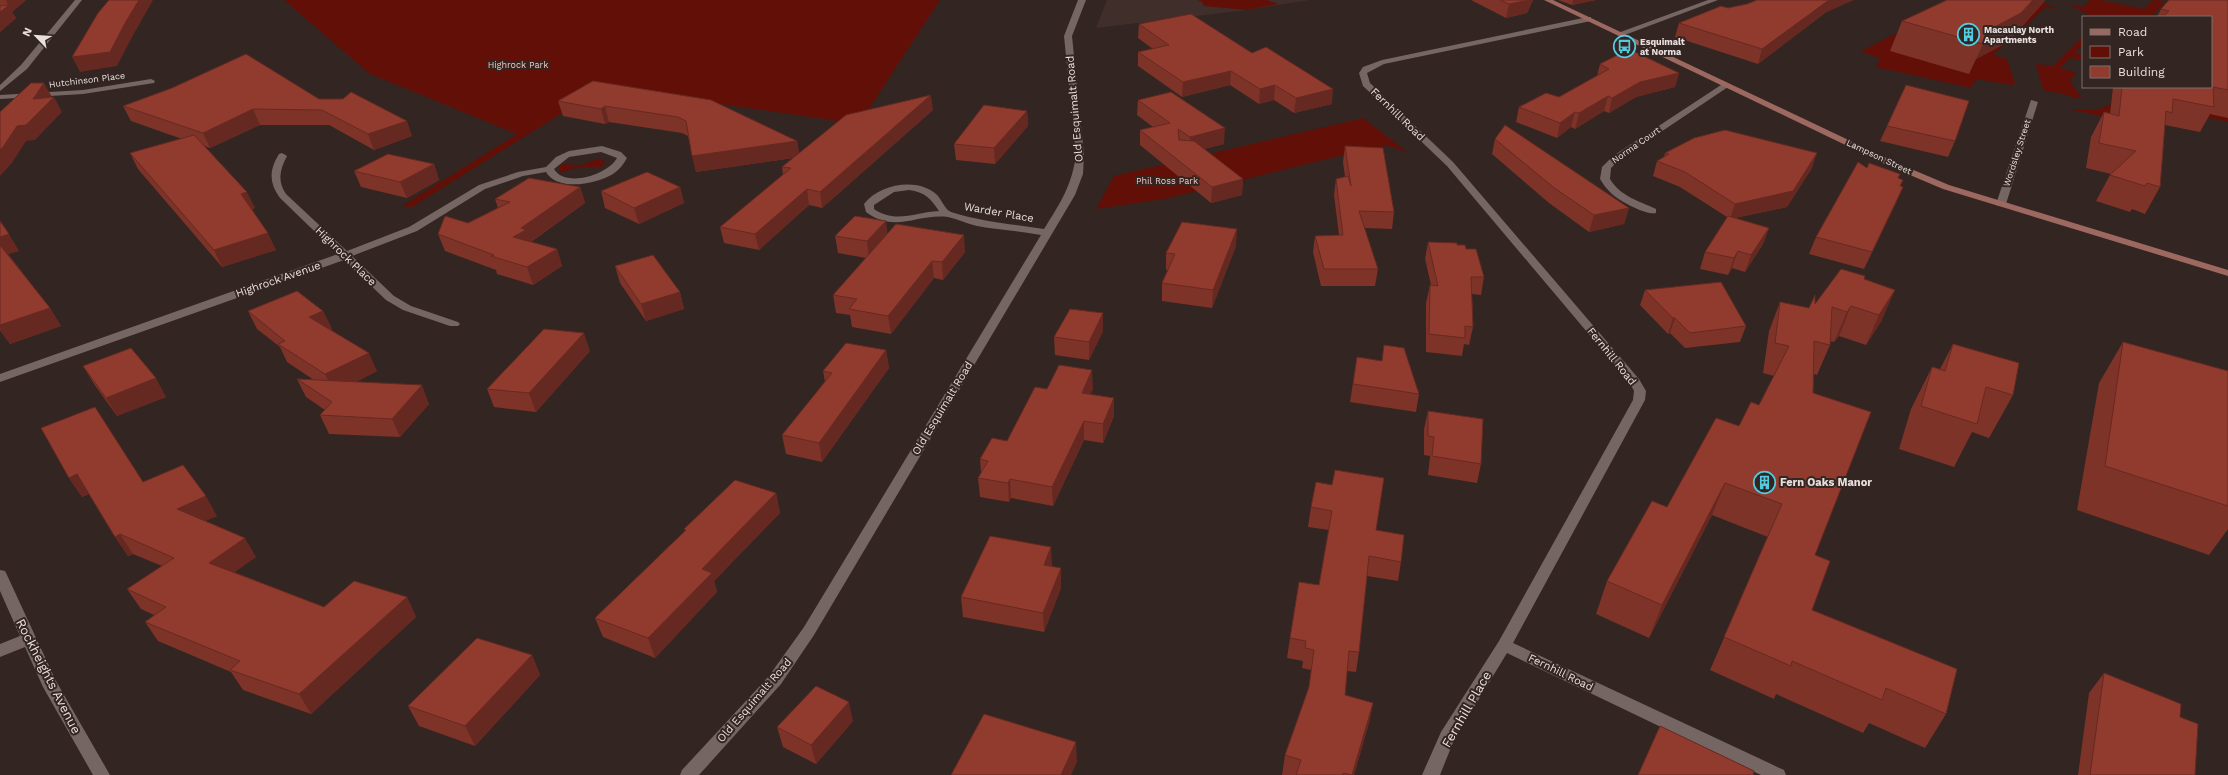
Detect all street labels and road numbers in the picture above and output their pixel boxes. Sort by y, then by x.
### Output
street label: Old Esquimalt Road [1063,55,1086,163]
street label: Hutchinson Place [48,70,126,90]
street label: Fernhill Road [1368,85,1428,144]
street label: Wordsley Street [2001,118,2033,188]
street label: Norma Court [1610,125,1662,165]
street label: Lampson Street [1845,138,1913,177]
street label: Warder Place [963,200,1035,225]
street label: Highrock Place [313,224,379,289]
street label: Highrock Avenue [234,259,322,300]
street label: Fernhill Road [1584,325,1639,388]
street label: Old Esquimalt Road [909,359,975,457]
street label: Rockheights Avenue [13,616,84,736]
street label: Fernhill Road [1526,651,1595,694]
street label: Old Esquimalt Road [714,656,794,745]
street label: Fernhill Place [1439,668,1494,750]

